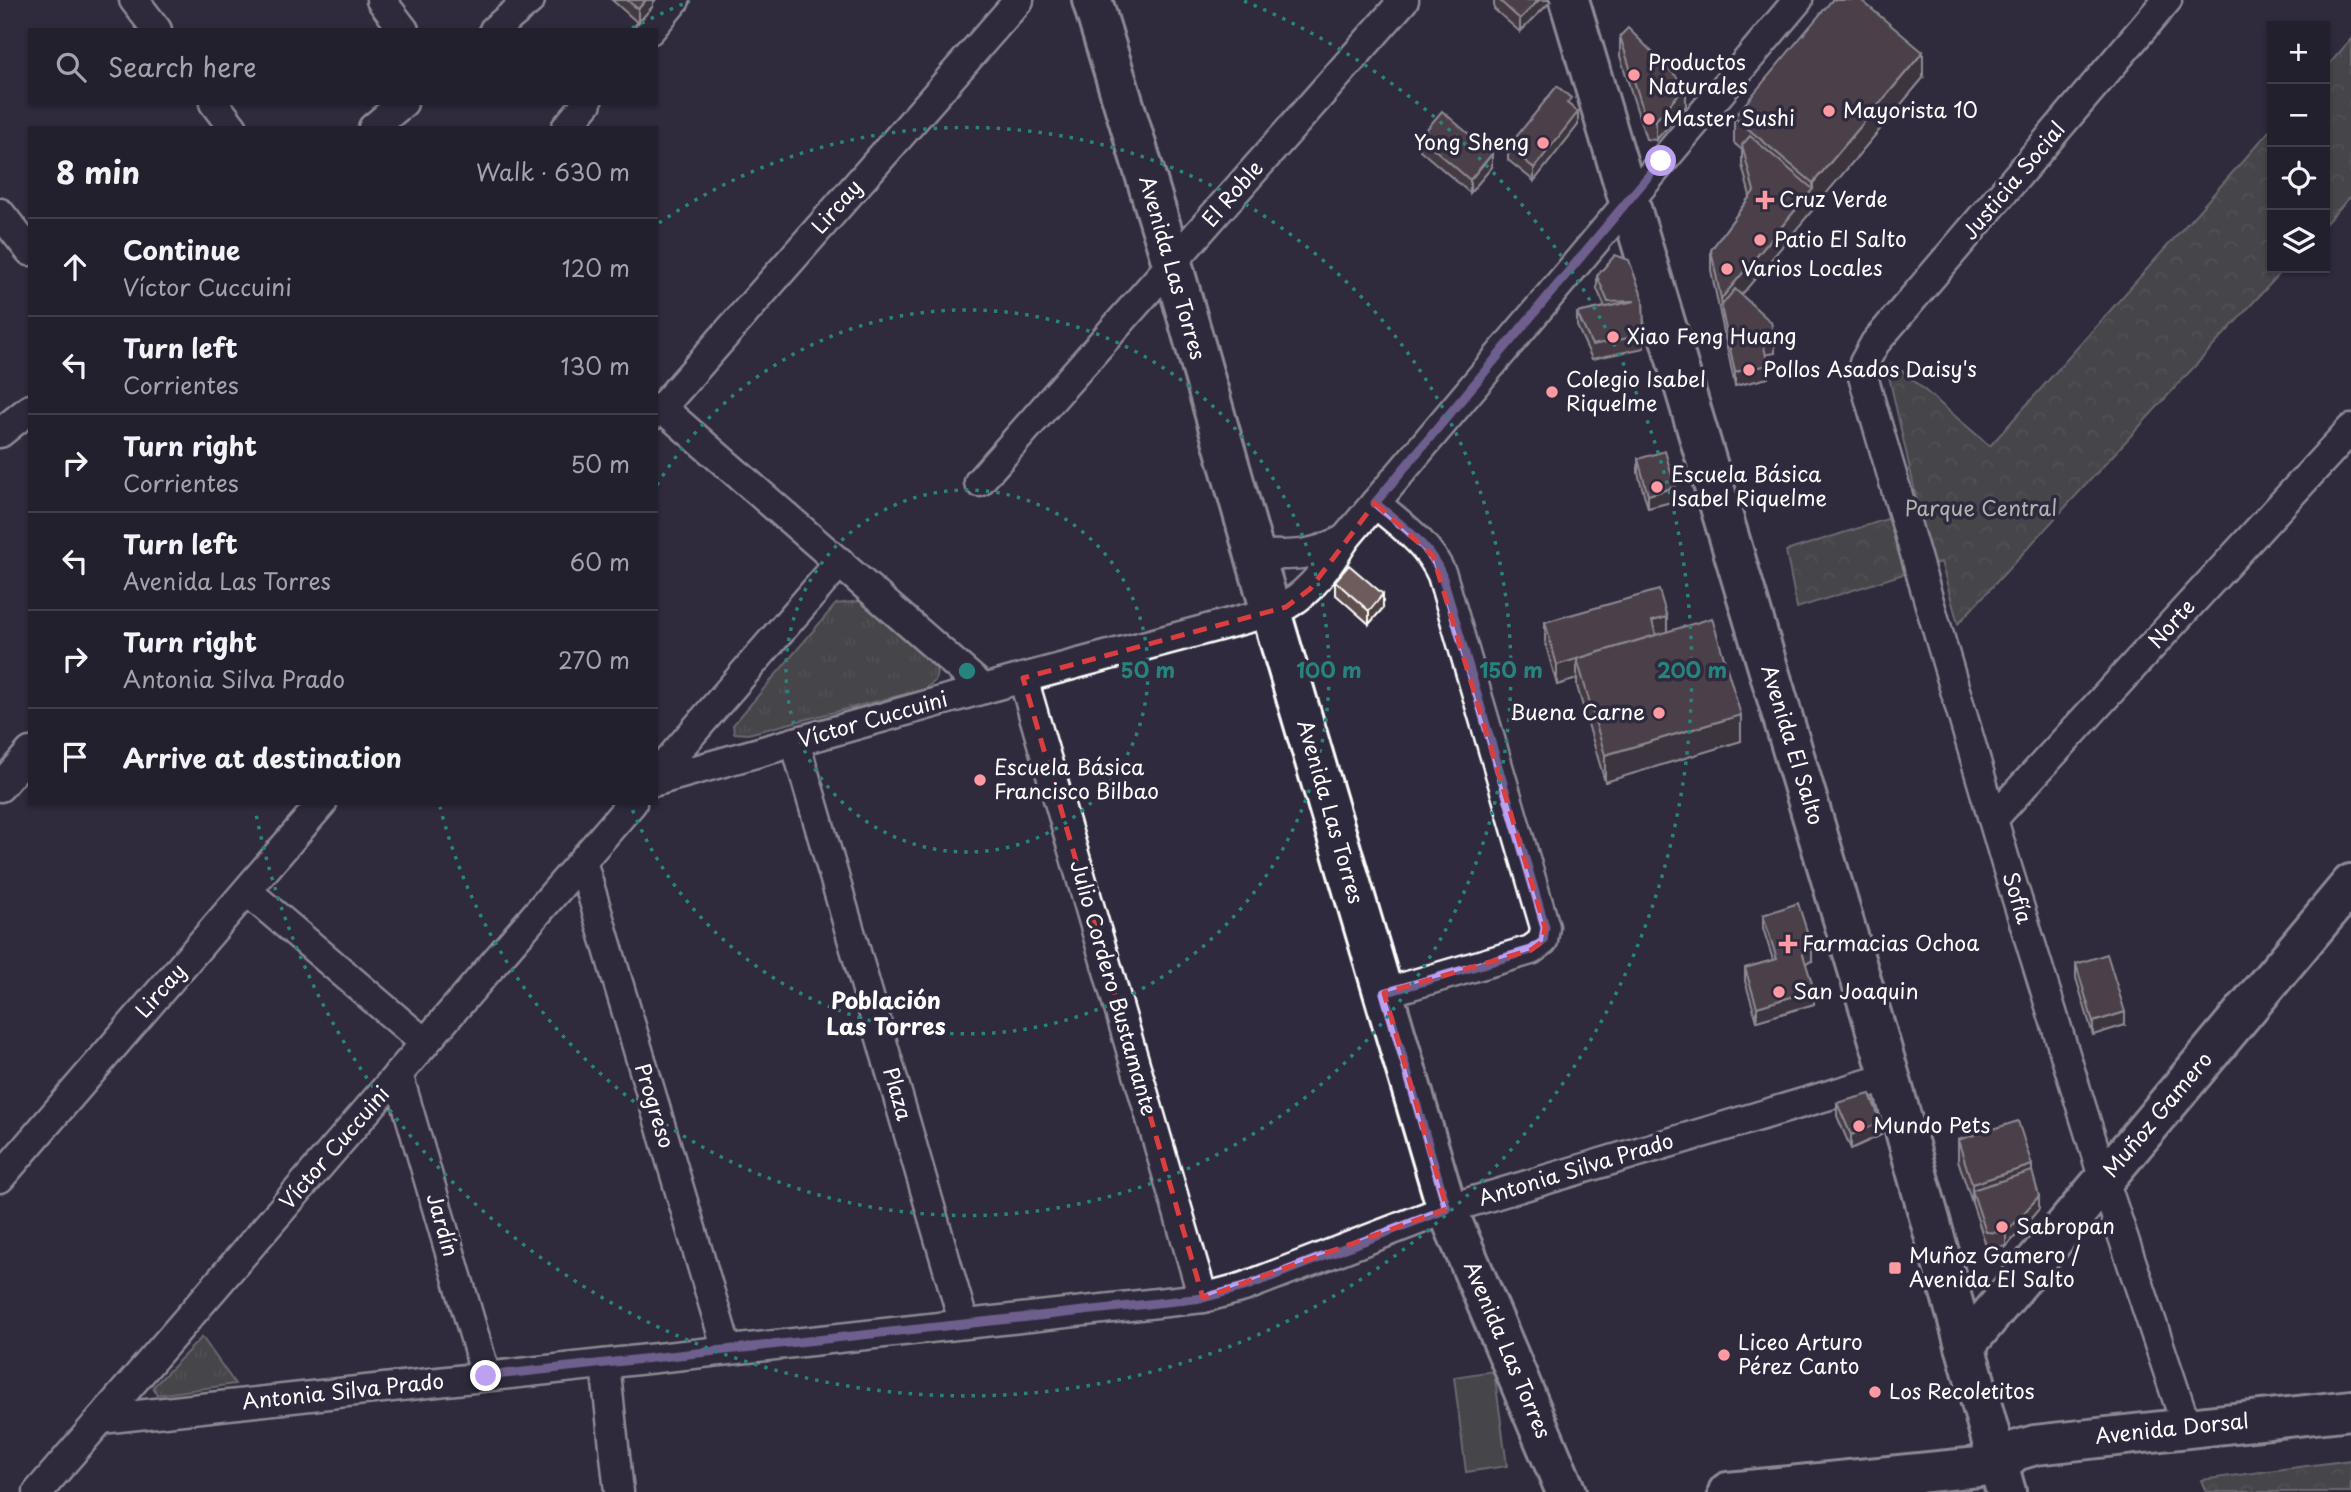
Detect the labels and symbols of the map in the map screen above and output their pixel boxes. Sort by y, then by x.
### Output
place label: Productos Naturales [1648,45,1748,101]
marker: Productos Naturales [1626,67,1642,83]
place label: Mayorista 10 [1843,93,1978,125]
place label: Master Sushi [1663,101,1795,133]
marker: Mayorista 10 [1821,103,1837,119]
marker: Master Sushi [1641,111,1657,127]
street label: Justicia Social [1953,113,2072,246]
place label: Yong Sheng [1414,125,1529,157]
marker: Yong Sheng [1535,135,1551,151]
route start [1645,145,1676,176]
street label: El Roble [1193,152,1270,233]
street label: Lircay [803,171,868,240]
street label: Avenida Las Torres [1132,172,1215,363]
place label: Cruz Verde [1779,182,1888,214]
marker: Cruz Verde [1757,192,1773,208]
place label: Patio El Salto [1774,222,1907,254]
marker: Patio El Salto [1752,232,1768,248]
place label: Varios Locales [1741,251,1883,283]
marker: Varios Locales [1719,261,1735,277]
place label: Xiao Feng Huang [1627,319,1797,351]
marker: Xiao Feng Huang [1605,329,1621,345]
place label: Pollos Asados Daisy's [1763,352,1977,384]
place label: Colegio Isabel Riquelme [1566,362,1706,418]
marker: Pollos Asados Daisy's [1741,362,1757,378]
marker: Colegio Isabel Riquelme [1544,384,1560,400]
place label: Escuela Básica Isabel Riquelme [1671,457,1827,513]
marker: Escuela Básica Isabel Riquelme [1649,479,1665,495]
park label: Parque Central [1905,491,2057,523]
street label: Norte [2139,591,2202,655]
text: 50 m [1121,653,1175,685]
text: 100 m [1296,653,1362,685]
text: 150 m [1479,653,1543,685]
text: 200 m [1657,653,1727,685]
centre of rings [955,659,979,683]
street label: Avenida El Salto [1754,661,1833,828]
street label: Víctor Cuccuini [794,681,951,755]
place label: Buena Carne [1510,695,1645,727]
marker: Buena Carne [1651,705,1667,721]
street label: Avenida Las Torres [1290,716,1373,907]
place label: Escuela Básica Francisco Bilbao [994,750,1159,806]
marker: Escuela Básica Francisco Bilbao [972,772,988,788]
street label: Julio Cordero Bustamante [1063,856,1167,1119]
street label: Sofía [1996,868,2042,927]
place label: Farmacias Ochoa [1802,926,1979,958]
marker: Farmacias Ochoa [1780,936,1796,952]
street label: Lircay [127,955,192,1024]
place label: San Joaquin [1793,974,1918,1006]
district label: Población Las Torres [826,982,946,1043]
marker: San Joaquin [1771,984,1787,1000]
street label: Muñoz Gamero [2094,1044,2219,1184]
street label: Progreso [628,1059,684,1152]
street label: Plaza [876,1063,922,1125]
street label: Víctor Cuccuini [271,1078,396,1215]
place label: Mundo Pets [1873,1108,1990,1140]
marker: Mundo Pets [1851,1118,1867,1134]
street label: Antonia Silva Prado [1474,1123,1677,1213]
street label: Jardín [420,1189,468,1260]
place label: Sabropan [2016,1209,2115,1241]
marker: Sabropan [1994,1219,2010,1235]
place label: Muñoz Gamero / Avenida El Salto [1909,1238,2080,1294]
street label: Avenida Las Torres [1457,1256,1561,1443]
marker: Muñoz Gamero / Avenida El Salto [1887,1260,1903,1276]
place label: Liceo Arturo Pérez Canto [1738,1325,1863,1381]
marker: Liceo Arturo Pérez Canto [1716,1347,1732,1363]
route end [470,1360,501,1391]
street label: Antonia Silva Prado [240,1364,445,1417]
place label: Los Recoletitos [1889,1374,2034,1406]
marker: Los Recoletitos [1867,1384,1883,1400]
street label: Avenida Dorsal [2093,1403,2250,1451]

